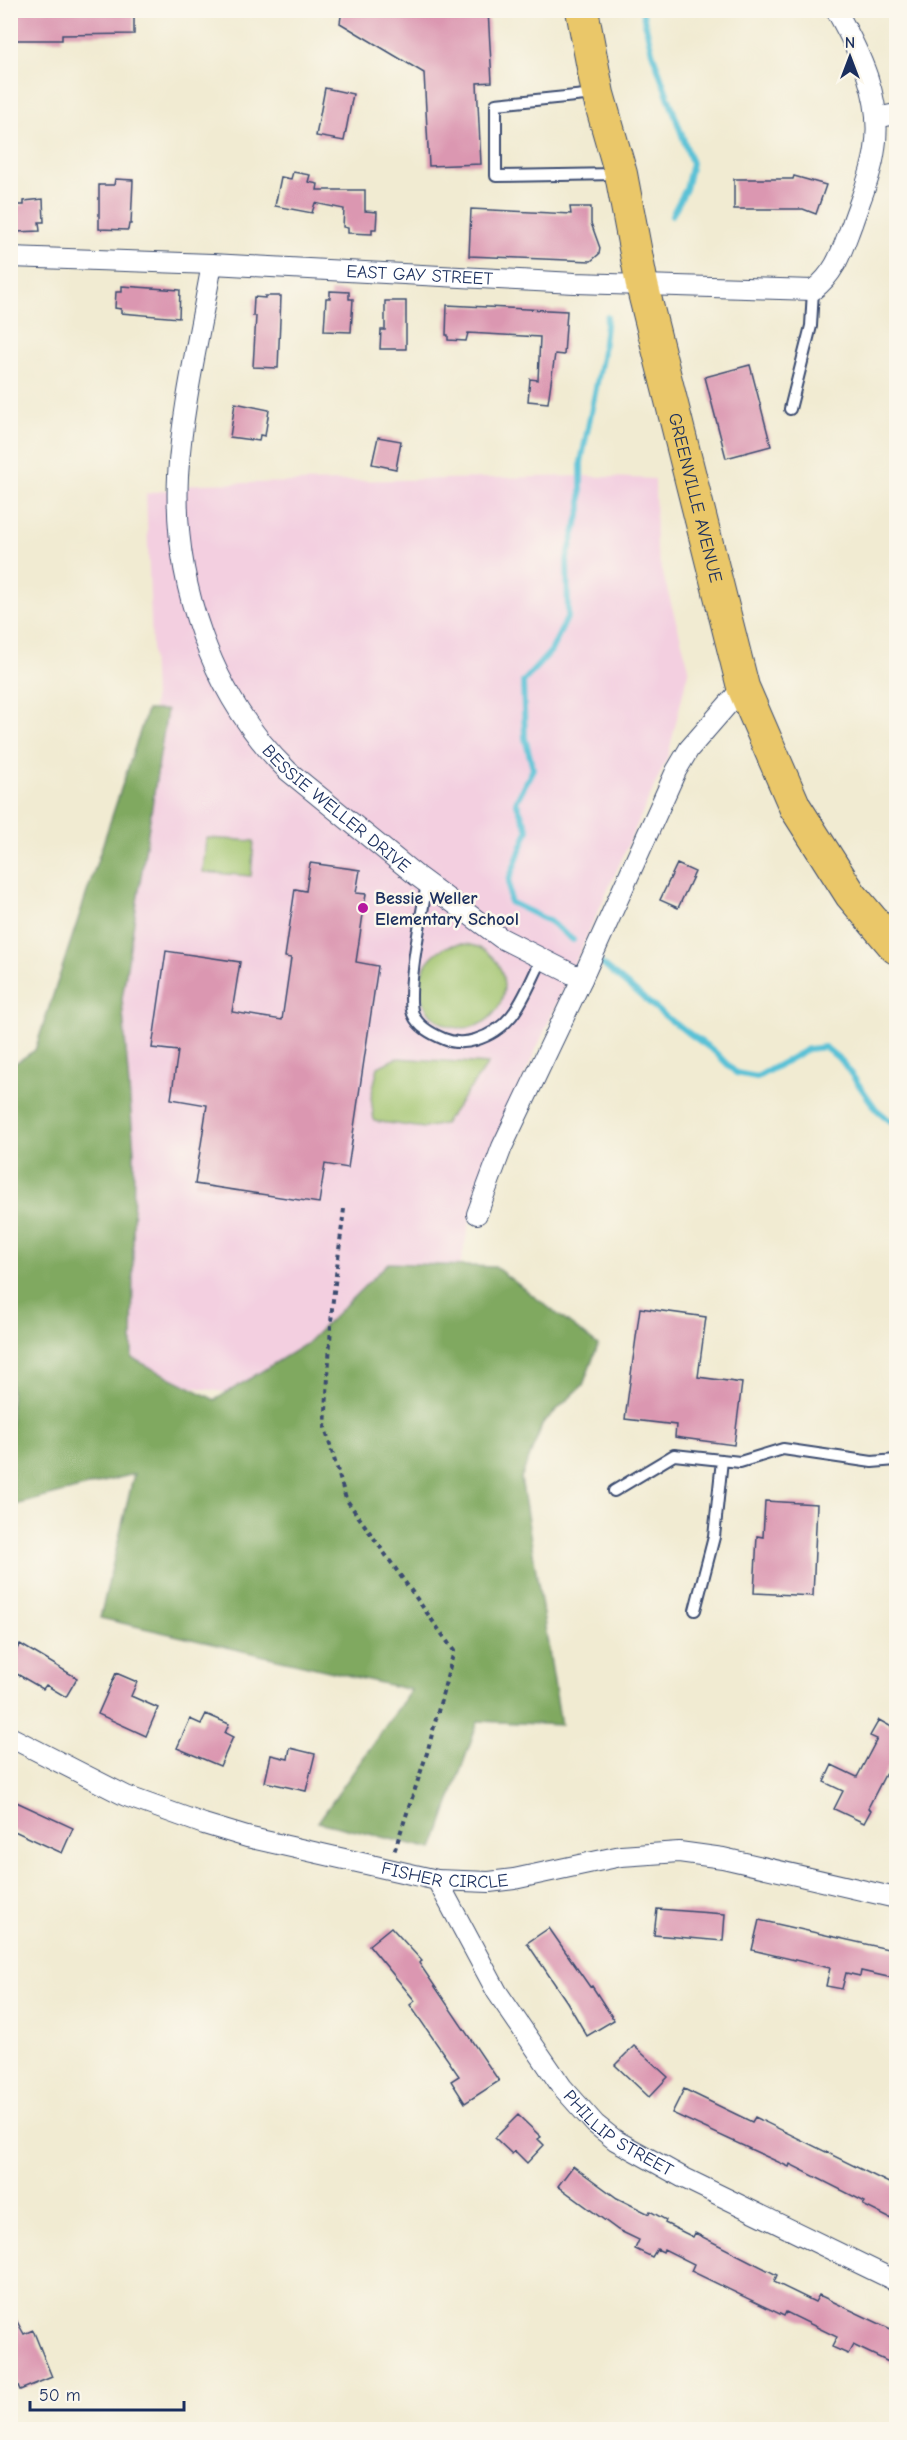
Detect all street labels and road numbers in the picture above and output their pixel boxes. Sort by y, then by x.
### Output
street label: EAST GAY STREET [346,261,494,290]
street label: GREENVILLE AVENUE [664,411,726,585]
street label: BESSIE WELLER DRIVE [257,741,415,877]
street label: FISHER CIRCLE [379,1858,509,1893]
street label: PHILLIP STREET [559,2086,677,2181]

